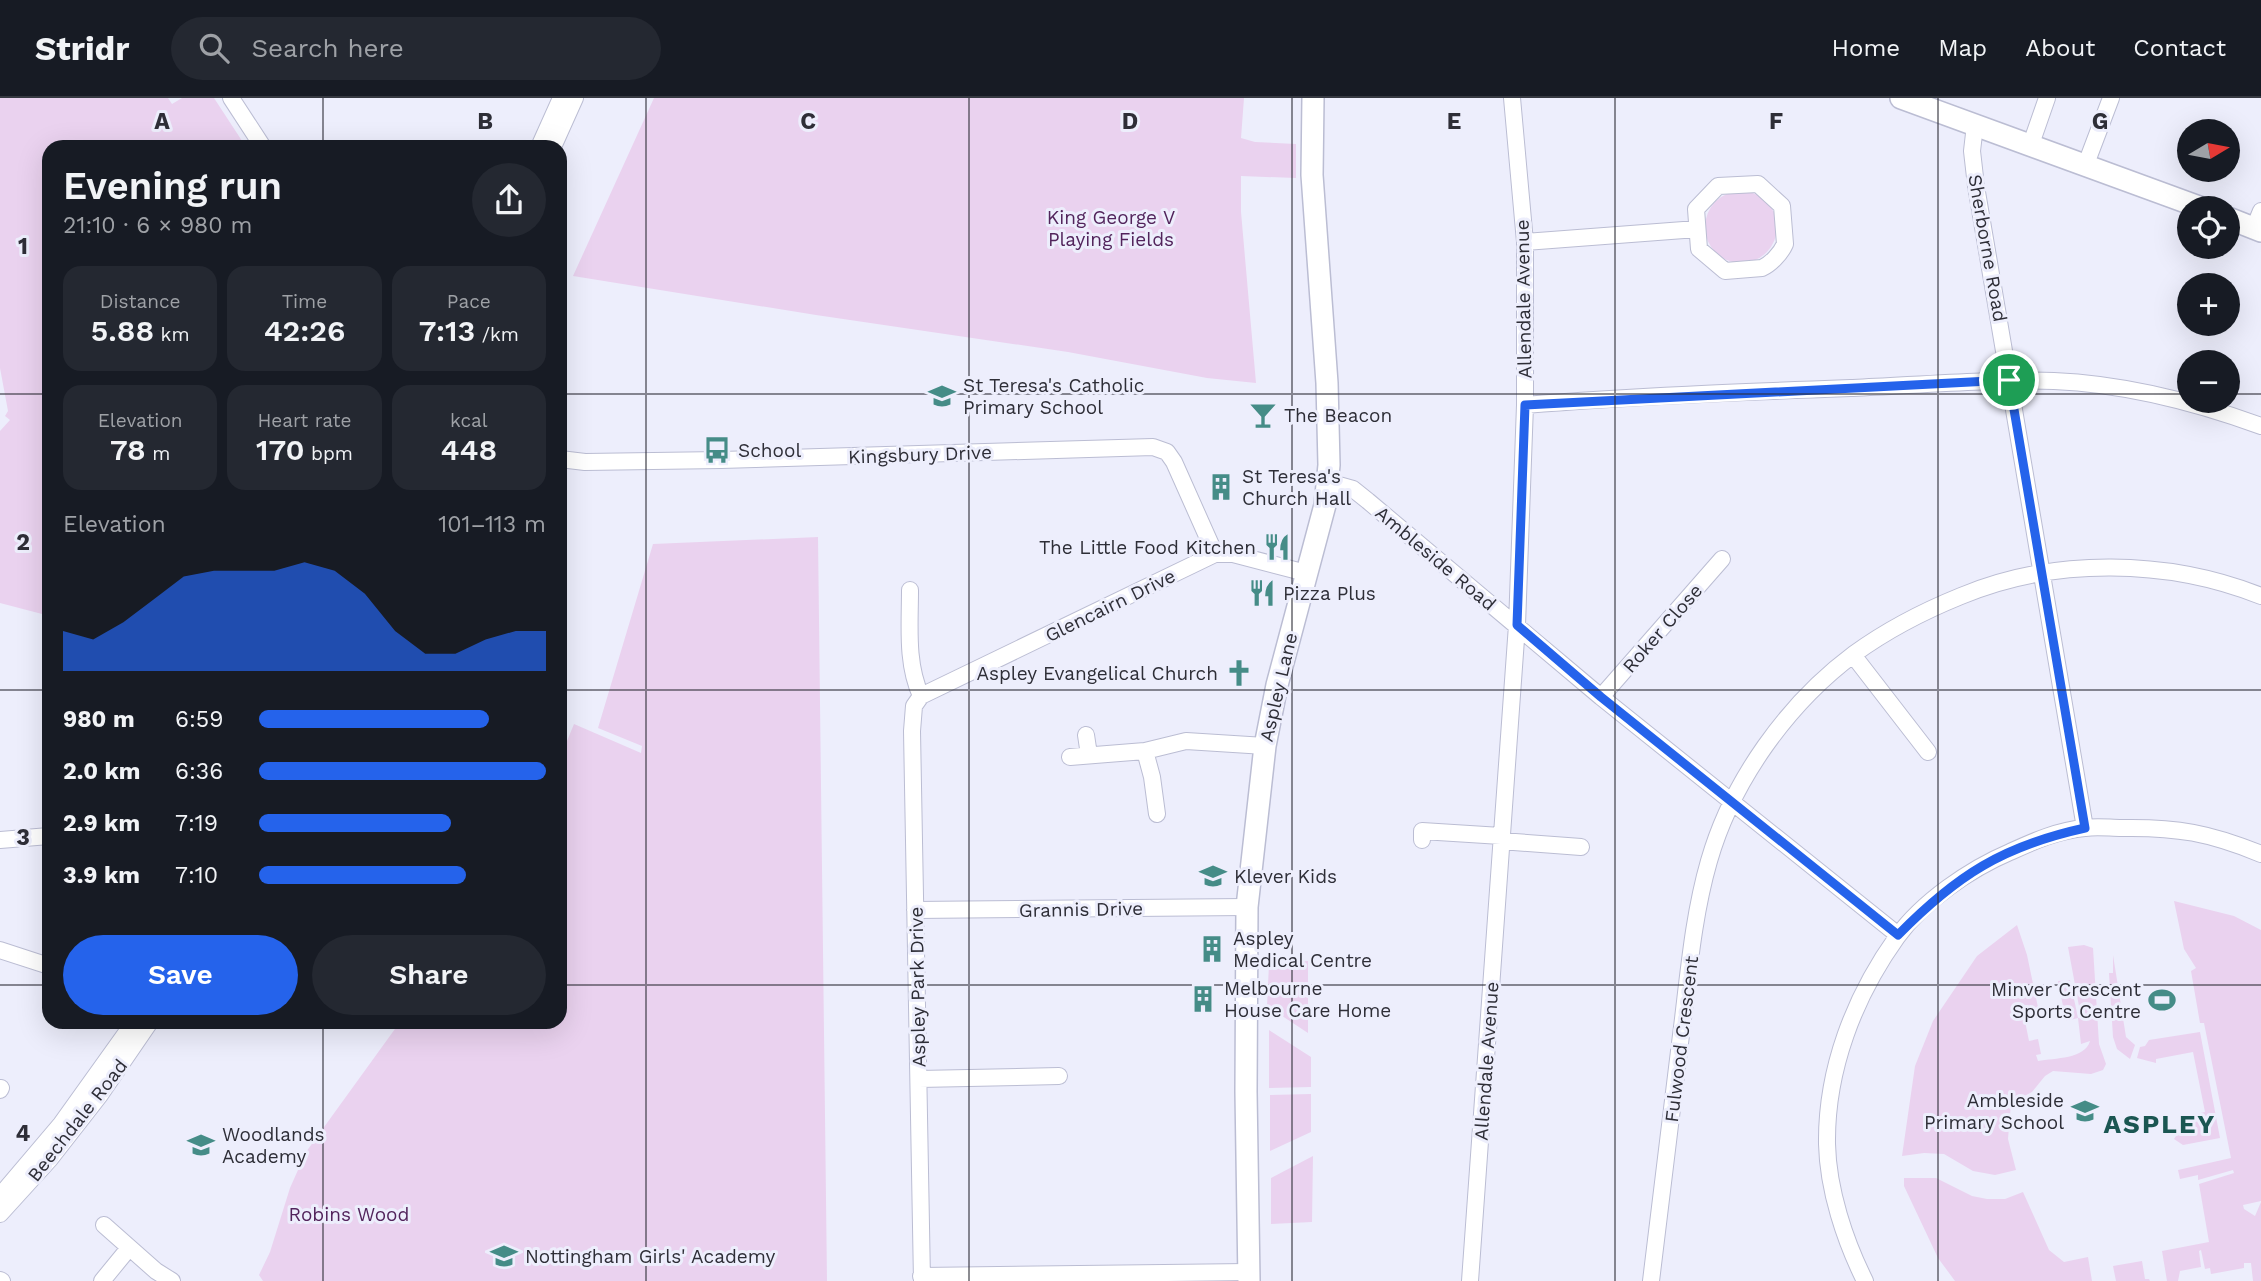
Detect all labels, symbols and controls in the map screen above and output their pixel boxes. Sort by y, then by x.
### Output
search box [171,17,661,80]
text: Stridr [35,29,129,68]
icon: search [195,29,233,67]
text: Search here [251,33,404,63]
text: Home [1832,34,1900,62]
text: Map [1938,34,1987,62]
text: About [2025,34,2095,62]
text: Contact [2133,34,2226,62]
text: A [154,108,170,135]
text: B [477,108,493,135]
text: C [800,108,816,135]
text: D [1122,108,1138,135]
text: E [1447,108,1461,135]
text: F [1769,108,1783,135]
text: G [2092,108,2108,135]
north arrow [2177,119,2240,182]
map controls [2177,119,2240,413]
button: share [472,163,546,237]
text: Evening run [63,164,282,208]
street label: Sherborne Road [1963,173,2012,324]
button: locate [2177,196,2240,259]
park label: King George V Playing Fields [1047,206,1175,251]
text: 21:10 · 6 × 980 m [63,212,252,239]
street label: Allendale Avenue [1511,219,1536,379]
text: 1 [18,233,28,260]
button: + [2177,273,2240,336]
text: Distance [100,290,181,313]
text: Time [282,290,327,313]
text: Pace [447,290,491,313]
text: 5.88 [91,313,154,348]
text: 42:26 [264,313,345,348]
text: 7:13 [419,313,475,348]
text: km [154,323,189,346]
text: /km [475,323,519,346]
pin [1979,350,2039,410]
button: − [2177,350,2240,413]
icon: arrive [1990,361,2028,399]
place label: St Teresa's Catholic Primary School [963,374,1145,419]
school or university icon: St Teresa's Catholic Primary School [927,381,957,411]
bar icon: The Beacon [1248,400,1278,430]
place label: The Beacon [1284,404,1392,427]
text: Elevation [98,409,183,432]
text: Heart rate [258,409,351,432]
text: kcal [450,409,488,432]
text: 78 [110,432,146,467]
text: 170 [256,432,305,467]
text: 448 [440,432,497,467]
bus stop icon: School [702,435,732,465]
place label: School [738,439,801,462]
street label: Kingsbury Drive [848,440,992,469]
text: m [146,442,170,465]
text: bpm [305,442,353,465]
place label: St Teresa's Church Hall [1242,465,1351,510]
building icon: St Teresa's Church Hall [1206,472,1236,502]
street label: Ambleside Road [1371,501,1501,615]
text: Elevation [63,511,166,538]
text: 101–113 m [438,511,546,538]
text: 2 [16,529,30,556]
restaurant icon: The Little Food Kitchen [1262,532,1292,562]
place label: The Little Food Kitchen [1039,536,1256,559]
street label: Glencairn Drive [1041,564,1179,647]
restaurant icon: Pizza Plus [1247,578,1277,608]
street label: Roker Close [1618,579,1707,677]
place label: Pizza Plus [1283,582,1376,605]
street label: Aspley Lane [1255,630,1302,744]
church icon: Aspley Evangelical Church [1224,658,1254,688]
place label: Aspley Evangelical Church [977,662,1218,685]
text: 980 m [63,706,135,733]
text: 6:59 [175,706,223,733]
text: 2.0 km [63,758,141,785]
text: 6:36 [175,758,223,785]
text: 2.9 km [63,810,140,837]
text: 7:19 [175,810,218,837]
text: 3 [16,824,30,851]
school or university icon: Klever Kids [1198,861,1228,891]
text: 3.9 km [63,862,140,889]
text: 7:10 [175,862,218,889]
place label: Klever Kids [1234,865,1337,888]
street label: Grannis Drive [1019,897,1143,922]
street label: Aspley Park Drive [905,906,930,1068]
place label: Aspley Medical Centre [1233,927,1372,972]
building icon: Aspley Medical Centre [1197,934,1227,964]
button: Save [63,935,298,1015]
button: Share [312,935,546,1015]
street label: Fulwood Crescent [1660,955,1703,1124]
place label: Melbourne House Care Home [1224,977,1391,1022]
place label: Minver Crescent Sports Centre [1991,978,2141,1023]
street label: Allendale Avenue [1469,981,1504,1141]
building icon: Melbourne House Care Home [1188,984,1218,1014]
sports icon: Minver Crescent Sports Centre [2147,985,2177,1015]
street label: Beechdale Road [22,1055,132,1186]
place label: Ambleside Primary School [1924,1089,2064,1134]
school or university icon: Ambleside Primary School [2070,1096,2100,1126]
district label: ASPLEY [2104,1109,2216,1139]
text: 4 [16,1120,31,1147]
place label: Woodlands Academy [222,1123,325,1168]
school or university icon: Woodlands Academy [186,1130,216,1160]
park label: Robins Wood [289,1203,409,1226]
school or university icon: Nottingham Girls' Academy [489,1241,519,1271]
place label: Nottingham Girls' Academy [525,1245,776,1268]

